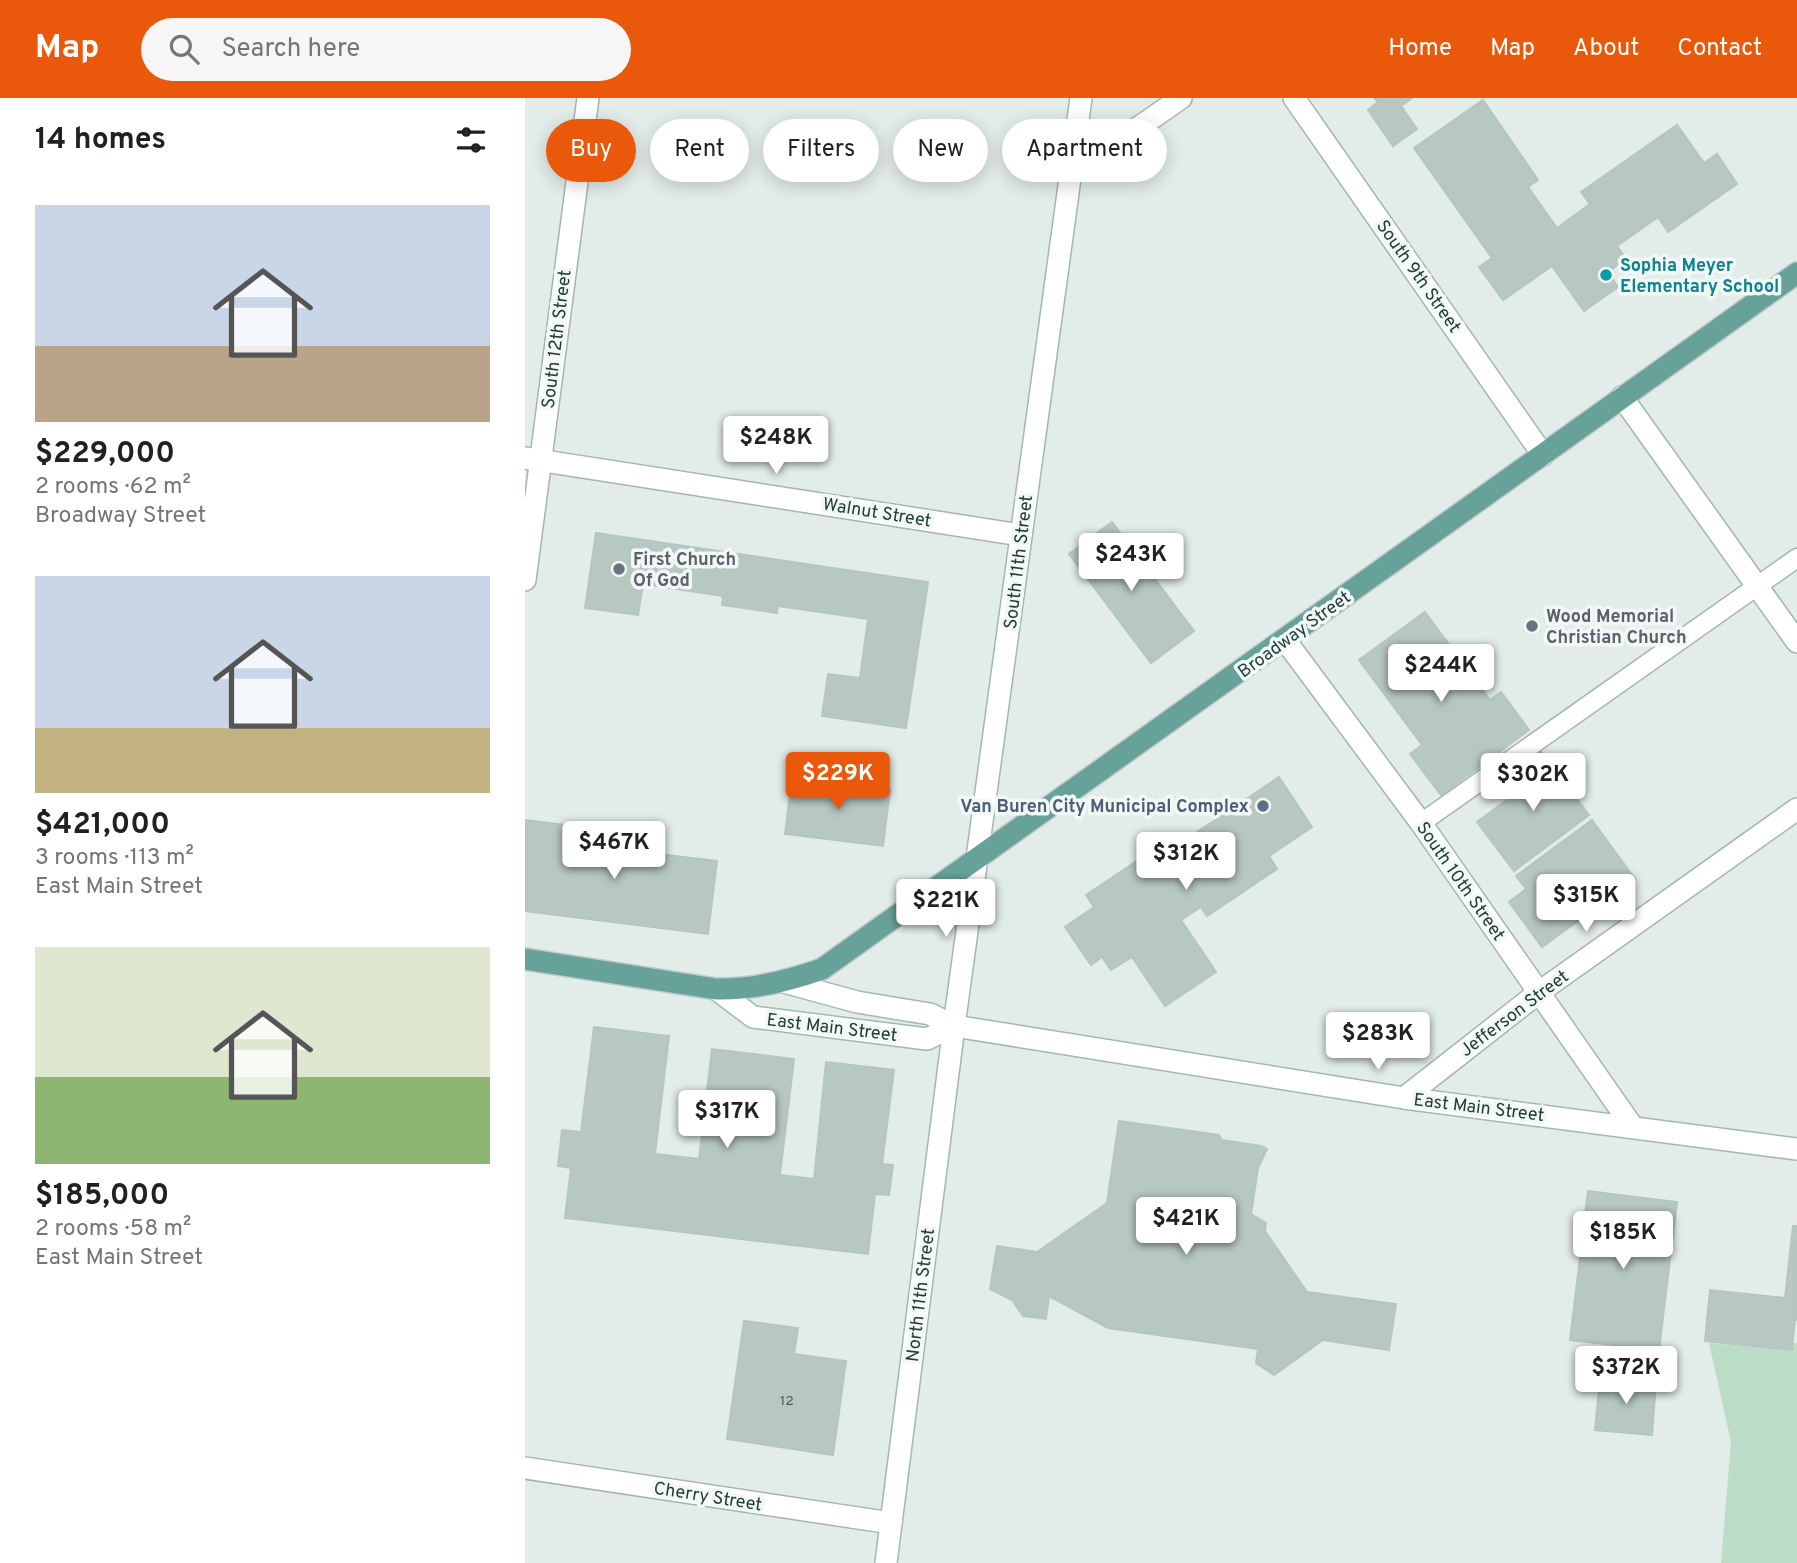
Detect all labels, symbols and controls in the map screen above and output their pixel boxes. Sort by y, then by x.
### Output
search box [141,18,631,81]
text: Map [35,28,99,70]
icon: search [165,30,203,68]
text: Search here [221,33,360,66]
text: Home [1388,34,1452,64]
text: Map [1490,34,1535,64]
text: About [1573,34,1639,64]
text: Contact [1677,34,1762,64]
chip: Buy [546,119,636,182]
chip: Rent [650,119,749,182]
chip: Filters [763,119,879,182]
chip: New [893,119,988,182]
chip: Apartment [1002,119,1167,182]
icon: filters [452,121,490,159]
text: 14 homes [35,122,166,159]
street label: South 9th Street [1370,216,1465,338]
icon: home [200,250,326,376]
place label: Sophia Meyer Elementary School [1620,255,1779,299]
marker: Sophia Meyer Elementary School [1598,267,1614,283]
street label: South 12th Street [538,269,577,410]
pin: $248K [727,416,825,476]
text: $248K [739,424,813,453]
text: $229,000 [35,436,175,473]
text: 2 rooms · 62 m² [35,473,191,502]
street label: Walnut Street [821,494,933,533]
street label: South 11th Street [1000,494,1039,631]
text: Broadway Street [35,502,206,531]
pin: $243K [1082,533,1180,593]
text: $243K [1095,541,1167,570]
place label: First Church Of God [633,549,736,593]
marker: First Church Of God [611,561,627,577]
street label: Broadway Street [1234,587,1356,684]
place label: Wood Memorial Christian Church [1546,606,1687,650]
marker: Wood Memorial Christian Church [1524,618,1540,634]
icon: home [200,621,326,747]
pin: $244K [1392,644,1490,704]
text: $244K [1404,652,1478,681]
pin: $229K [789,752,887,812]
pin: $302K [1484,754,1582,813]
text: $229K [802,760,874,789]
text: $302K [1497,761,1569,790]
place label: Van Buren City Municipal Complex [960,796,1249,819]
marker: Van Buren City Municipal Complex [1255,798,1271,814]
text: $421,000 [35,807,170,844]
street label: South 10th Street [1410,818,1509,946]
pin: $467K [565,822,663,881]
text: $467K [578,829,650,858]
pin: $312K [1137,832,1235,892]
text: $312K [1152,840,1220,869]
text: 3 rooms · 113 m² [35,844,194,873]
text: East Main Street [35,873,203,902]
pin: $315K [1537,874,1635,934]
pin: $221K [897,880,995,939]
text: $315K [1552,882,1620,911]
text: $221K [912,887,980,916]
street label: Jefferson Street [1456,966,1574,1063]
icon: home [200,992,326,1118]
street label: East Main Street [765,1009,898,1048]
pin: $283K [1329,1012,1427,1072]
text: $283K [1342,1020,1414,1049]
street label: East Main Street [1412,1089,1545,1128]
pin: $317K [678,1090,776,1150]
text: $317K [694,1098,760,1127]
text: $185,000 [35,1178,169,1215]
pin: $421K [1137,1198,1235,1257]
text: $421K [1152,1205,1220,1234]
pin: $185K [1574,1212,1672,1271]
text: 2 rooms · 58 m² [35,1215,191,1244]
text: $185K [1589,1219,1657,1248]
street label: North 11th Street [902,1227,941,1363]
text: East Main Street [35,1244,203,1273]
pin: $372K [1577,1346,1675,1406]
text: $372K [1591,1354,1661,1383]
house number: 12 [780,1393,794,1410]
street label: Cherry Street [652,1478,764,1517]

